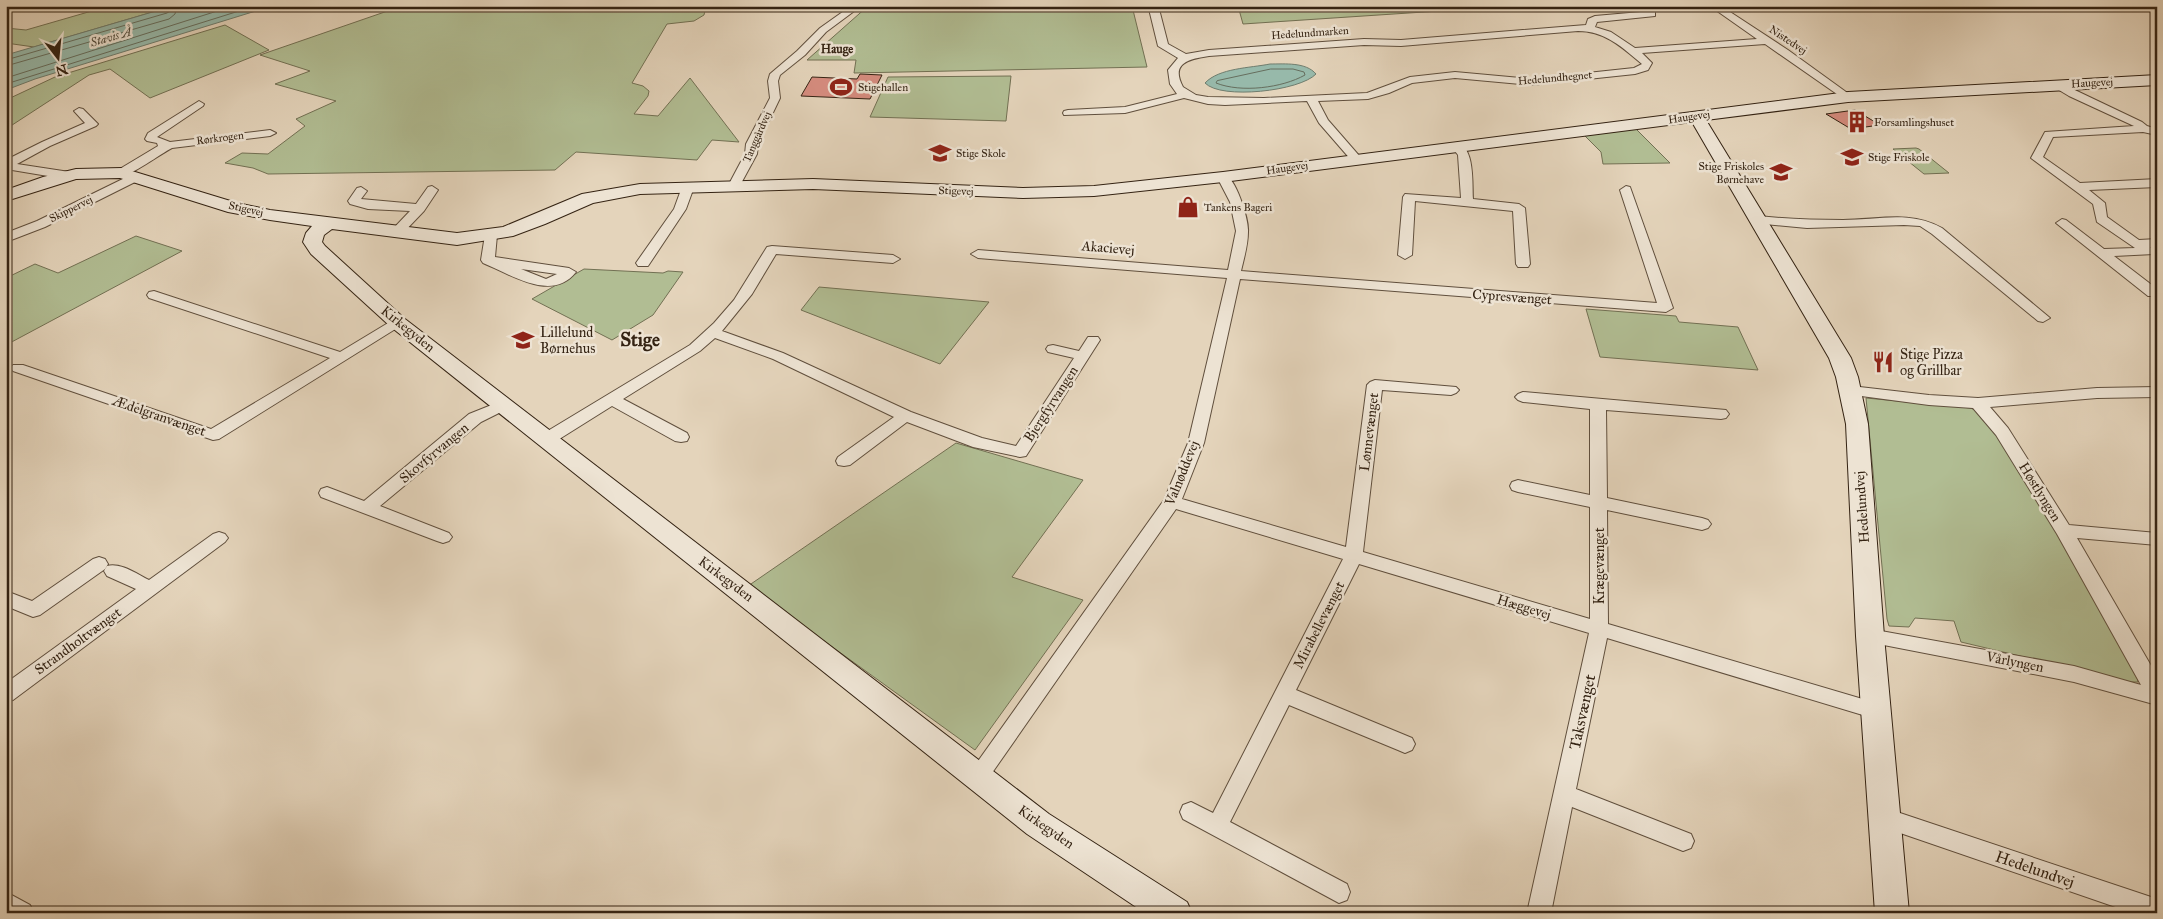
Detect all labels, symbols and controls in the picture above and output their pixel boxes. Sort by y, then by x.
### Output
water label: Stavis Å [87,22,134,50]
street label: Nistedvej [1767,23,1809,57]
street label: Hedelundmarken [1271,24,1349,42]
north arrow [32,32,82,82]
district label: Hauge [821,42,853,57]
text: N [53,60,69,80]
street label: Hedelundhegnet [1517,68,1593,88]
sports icon: Stigehallen [828,74,854,100]
street label: Haugevej [2071,75,2113,91]
place label: Stigehallen [858,81,908,94]
street label: Haugevej [1667,108,1711,126]
building icon: Forsamlingshuset [1844,109,1870,135]
street label: Tanggårdvej [740,110,774,164]
place label: Forsamlingshuset [1874,116,1954,129]
street label: Rørkrogen [196,129,245,147]
school or university icon: Stige Skole [927,140,953,166]
school or university icon: Stige Friskole [1839,144,1865,170]
place label: Stige Skole [956,147,1006,160]
place label: Stige Friskole [1868,151,1930,164]
street label: Haugevej [1265,159,1309,177]
school or university icon: Stige Friskoles Børnehave [1768,159,1794,185]
place label: Stige Friskoles Børnehave [1699,160,1764,186]
street label: Stigevej [938,184,974,198]
street label: Skippervej [47,193,95,225]
shop icon: Tankens Bageri [1175,194,1201,220]
street label: Stigevej [227,199,265,219]
place label: Tankens Bageri [1204,201,1272,214]
street label: Akacievej [1080,237,1135,259]
street label: Cypresvænget [1472,286,1552,308]
street label: Kirkegyden [378,302,439,356]
place label: Lillelund Børnehus [540,324,595,357]
school or university icon: Lillelund Børnehus [510,327,536,353]
district label: Stige [620,328,660,352]
place label: Stige Pizza og Grillbar [1900,346,1963,379]
restaurant icon: Stige Pizza og Grillbar [1870,349,1896,375]
street label: Bjergfyrvangen [1020,362,1082,445]
street label: Ædelgranvænget [109,392,208,440]
street label: Lønnevænget [1356,392,1382,472]
street label: Skovfyrvangen [396,419,472,487]
street label: Valnøddevej [1161,438,1203,509]
street label: Høstlyngen [2015,459,2065,525]
street label: Hedelundvej [1851,470,1873,544]
street label: Krægevænget [1591,527,1608,605]
street label: Kirkegyden [695,553,757,605]
street label: Mirabellevænget [1290,578,1348,672]
street label: Hæggevej [1495,591,1553,623]
street label: Strandholtvænget [31,604,125,678]
street label: Vårlyngen [1984,648,2046,676]
street label: Taksvænget [1565,672,1600,752]
street label: Kirkegyden [1015,802,1078,853]
street label: Hedelundvej [1993,847,2077,891]

